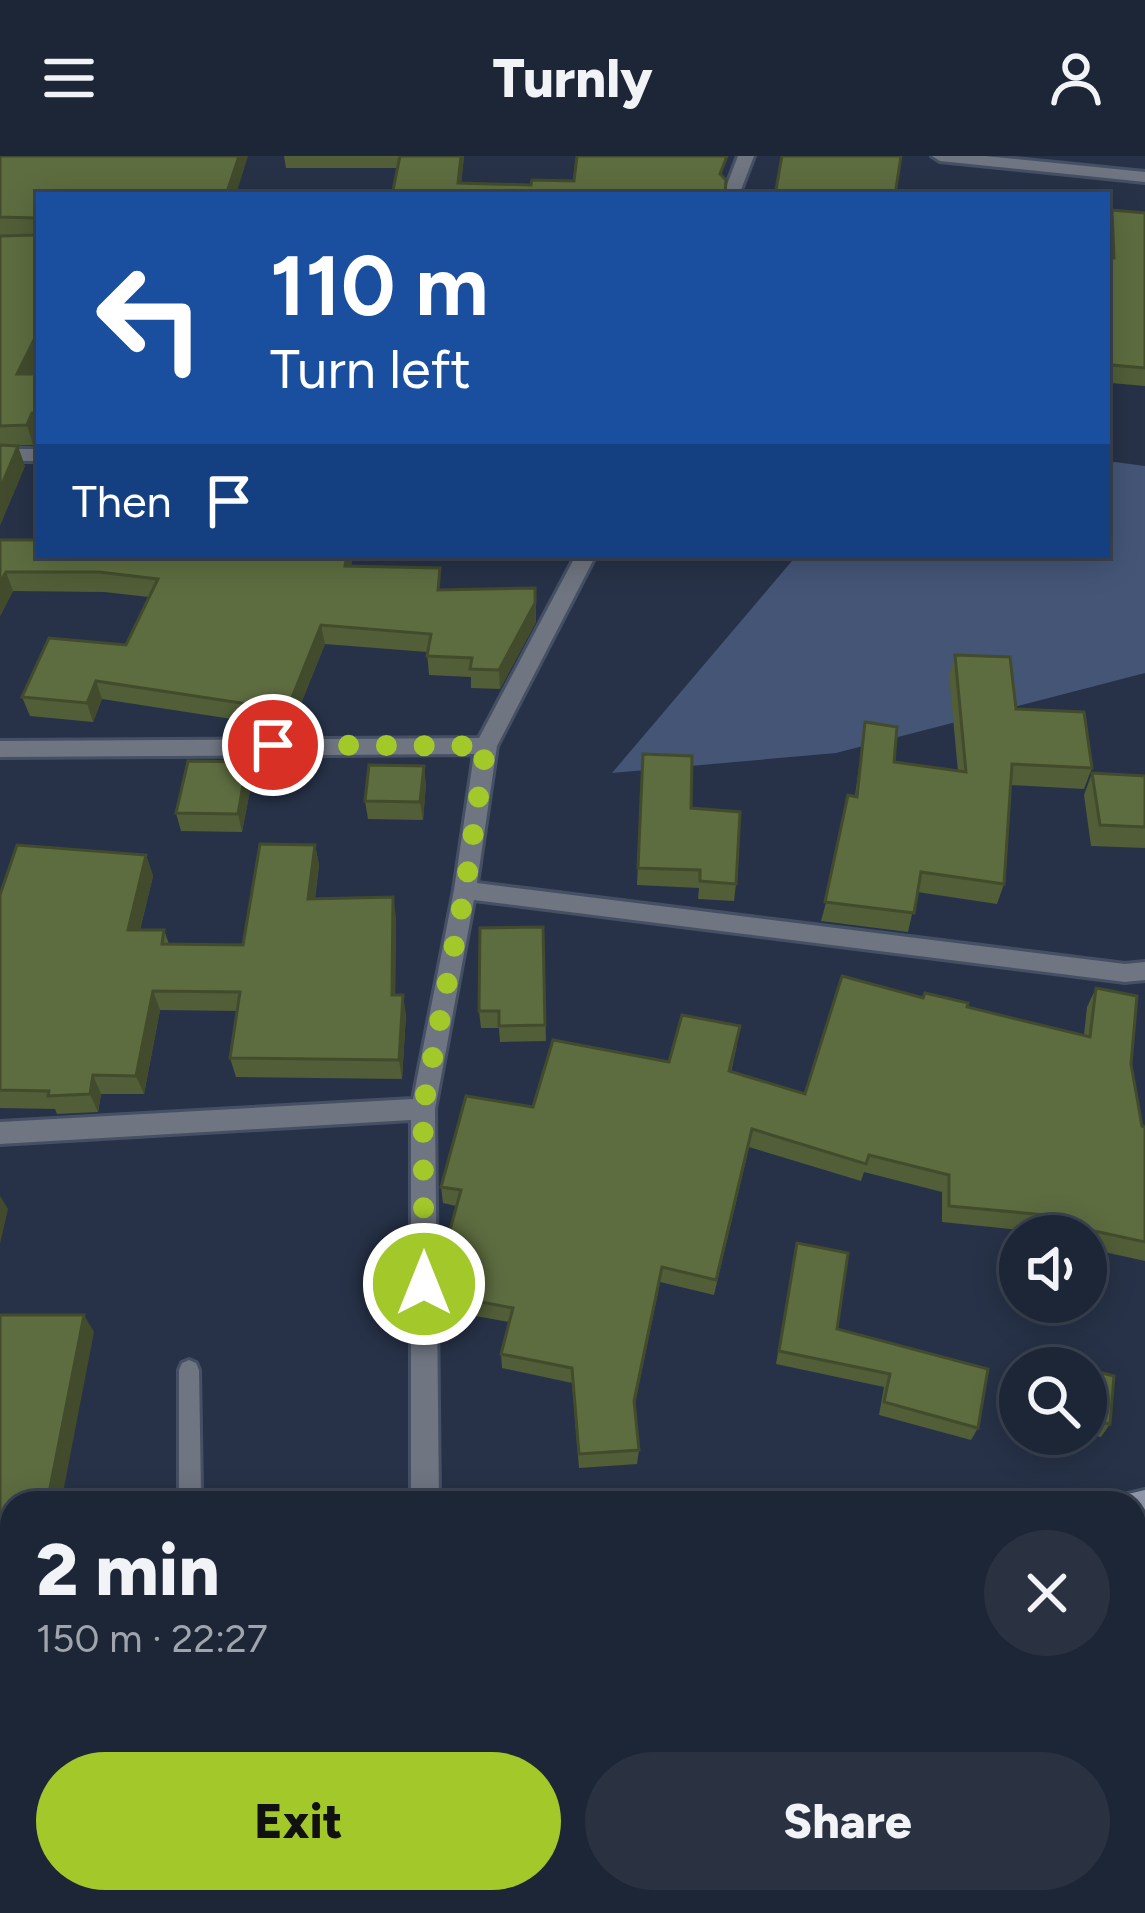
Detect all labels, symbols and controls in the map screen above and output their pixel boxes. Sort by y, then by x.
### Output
icon: menu [36,45,102,111]
icon: person [1043,45,1109,111]
text: Turnly [492,46,653,111]
text: 110 m [270,235,489,336]
icon: left [72,240,228,396]
text: Turn left [270,337,471,402]
icon: arrive [196,468,262,534]
text: Then [72,474,172,528]
pin [222,694,324,796]
icon: arrive [240,712,306,778]
map controls [999,1215,1107,1455]
button: sound [999,1215,1107,1323]
position arrow [361,1221,487,1347]
button: search [999,1347,1107,1455]
text: 2 min [36,1527,220,1613]
button: close [984,1530,1110,1656]
text: 150 m · 22:27 [36,1615,268,1662]
button: Exit [36,1752,561,1890]
button: Share [585,1752,1110,1890]

